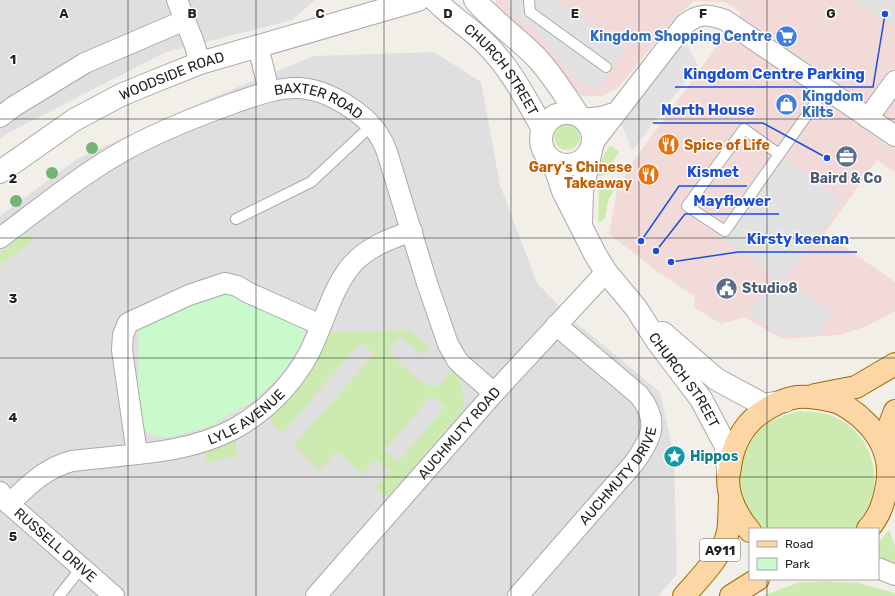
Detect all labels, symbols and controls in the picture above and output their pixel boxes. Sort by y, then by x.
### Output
text: A [59,6,69,21]
text: B [187,6,197,21]
text: C [315,6,325,21]
text: D [443,6,453,21]
text: E [571,6,579,21]
text: F [699,6,707,21]
text: G [826,6,836,21]
street label: CHURCH STREET [461,20,542,118]
supermarket icon: Kingdom Shopping Centre [774,23,800,49]
place label: Kingdom Shopping Centre [590,28,772,45]
street label: WOODSIDE ROAD [116,48,226,103]
text: 1 [10,52,16,67]
callout: Kingdom Centre Parking [675,60,873,87]
text: Kingdom Centre Parking [683,65,865,83]
street label: BAXTER ROAD [273,79,367,122]
place label: Kingdom Kilts [802,88,864,121]
shop icon: Kingdom Kilts [773,91,799,117]
callout: North House [653,96,763,123]
text: North House [661,101,755,119]
restaurant icon: Spice of Life [656,132,682,158]
place label: Spice of Life [684,137,770,154]
office icon: Baird & Co [833,143,859,169]
place label: Gary's Chinese Takeaway [529,159,633,192]
callout: Kismet [679,159,747,186]
restaurant icon: Gary's Chinese Takeaway [635,162,661,188]
text: Kismet [687,163,739,181]
place label: Baird & Co [810,170,882,187]
text: 2 [9,171,17,186]
callout: Mayflower [685,187,779,214]
text: Mayflower [693,192,771,210]
callout: Kirsty keenan [738,225,857,252]
text: Kirsty keenan [747,230,849,248]
public building icon: Studio8 [714,275,740,301]
place label: Studio8 [742,280,798,297]
text: 3 [9,291,18,306]
street label: CHURCH STREET [645,329,723,430]
street label: AUCHMUTY ROAD [414,383,504,482]
street label: LYLE AVENUE [205,385,288,448]
text: 4 [9,410,18,425]
street label: AUCHMUTY DRIVE [575,425,660,528]
place icon: Hippos [662,443,688,469]
place label: Hippos [690,448,739,465]
street label: RUSSELL DRIVE [11,504,100,586]
legend [749,528,879,580]
text: 5 [9,529,17,544]
text: Road [785,537,813,551]
road number: A911 [700,539,740,561]
text: Park [785,557,811,571]

